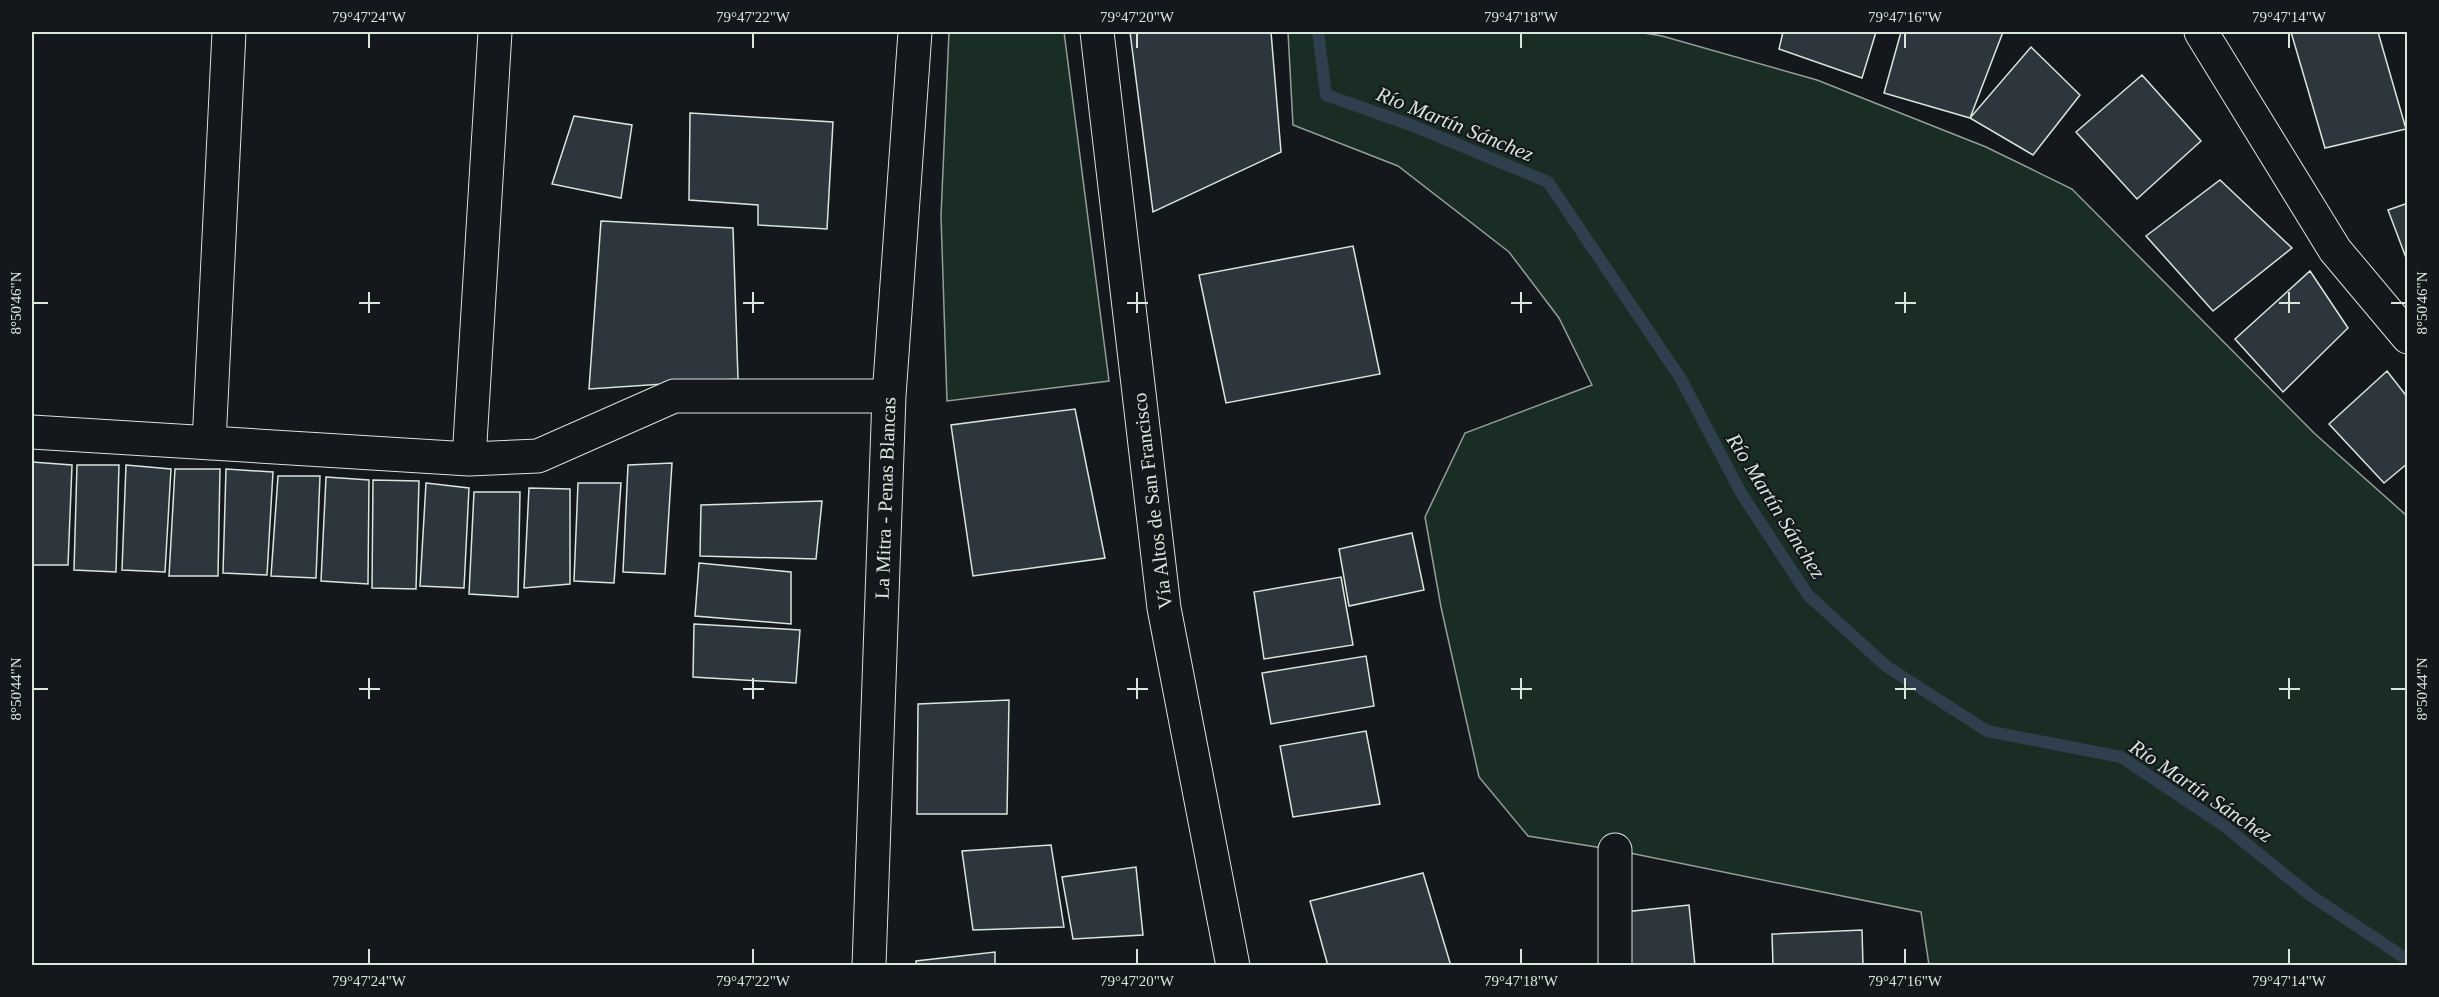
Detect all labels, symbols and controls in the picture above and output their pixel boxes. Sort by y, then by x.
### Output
text: 79°47'24"W [332,9,407,25]
text: 79°47'22"W [716,9,791,25]
text: 79°47'20"W [1100,9,1175,25]
text: 79°47'18"W [1484,9,1559,25]
text: 79°47'16"W [1868,9,1943,25]
text: 79°47'14"W [2252,9,2327,25]
water label: Río Martín Sánchez [1372,81,1537,166]
text: 8°50'46"N [8,271,24,335]
text: 8°50'46"N [2414,271,2430,335]
street label: Vía Altos de San Francisco [1128,392,1176,610]
street label: La Mitra - Penas Blancas [870,396,900,599]
water label: Río Martín Sánchez [1721,428,1830,583]
text: 8°50'44"N [8,657,24,721]
text: 8°50'44"N [2414,657,2430,721]
water label: Río Martín Sánchez [2124,734,2277,848]
text: 79°47'24"W [332,973,407,989]
text: 79°47'22"W [716,973,791,989]
text: 79°47'20"W [1100,973,1175,989]
text: 79°47'18"W [1484,973,1559,989]
text: 79°47'16"W [1868,973,1943,989]
text: 79°47'14"W [2252,973,2327,989]

